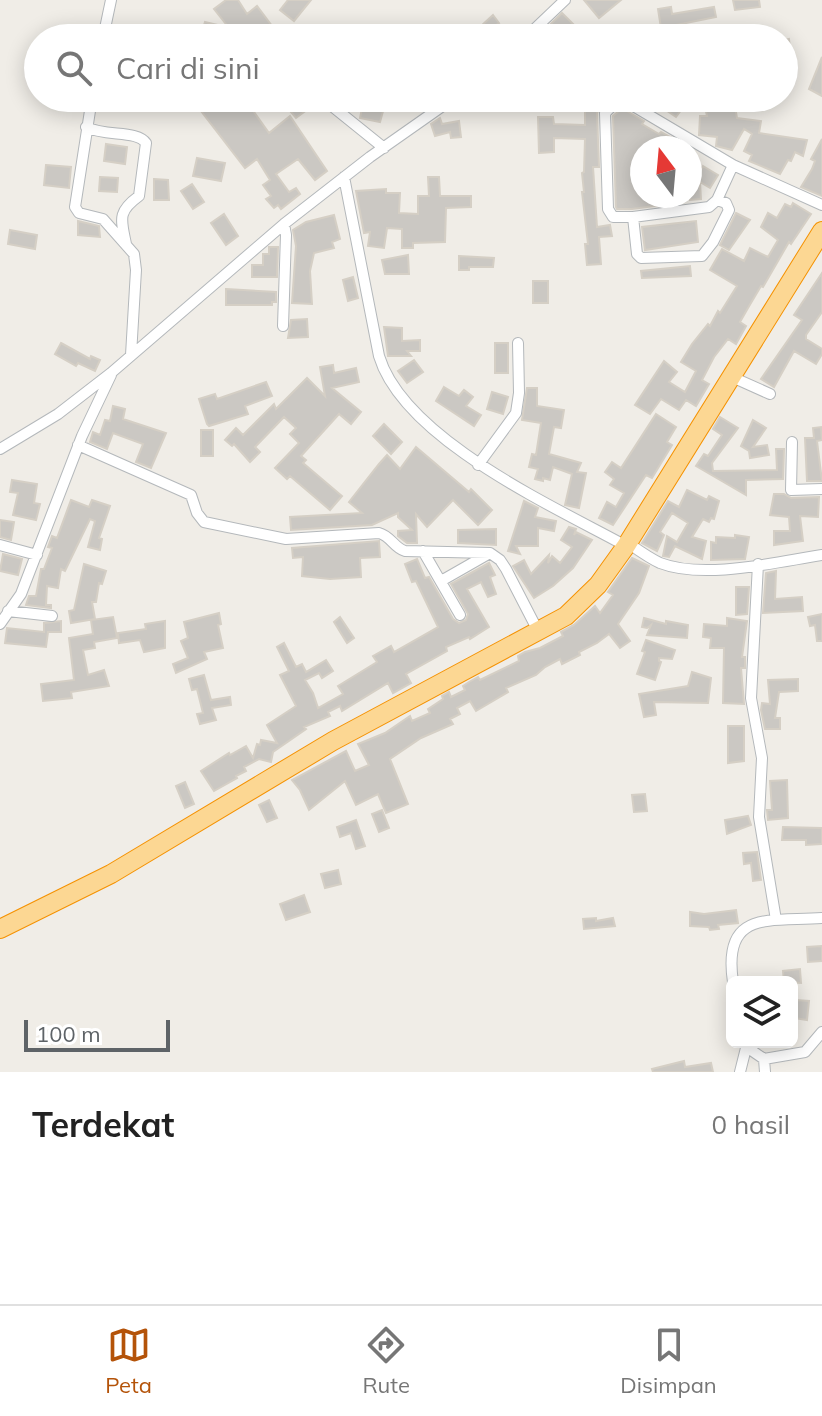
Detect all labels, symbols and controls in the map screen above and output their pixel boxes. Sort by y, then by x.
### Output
search box [24,24,798,112]
icon: search [52,46,96,90]
text: Cari di sini [116,49,260,87]
north arrow [630,136,702,208]
map controls [726,976,798,1048]
button: layers [726,976,798,1048]
scale bar [24,1016,170,1052]
text: 100 m [36,1020,101,1048]
text: Terdekat [32,1103,174,1146]
text: 0 hasil [712,1108,790,1141]
tab: Peta [105,1323,152,1399]
tab: Rute [362,1323,410,1399]
tab: Disimpan [620,1323,717,1399]

